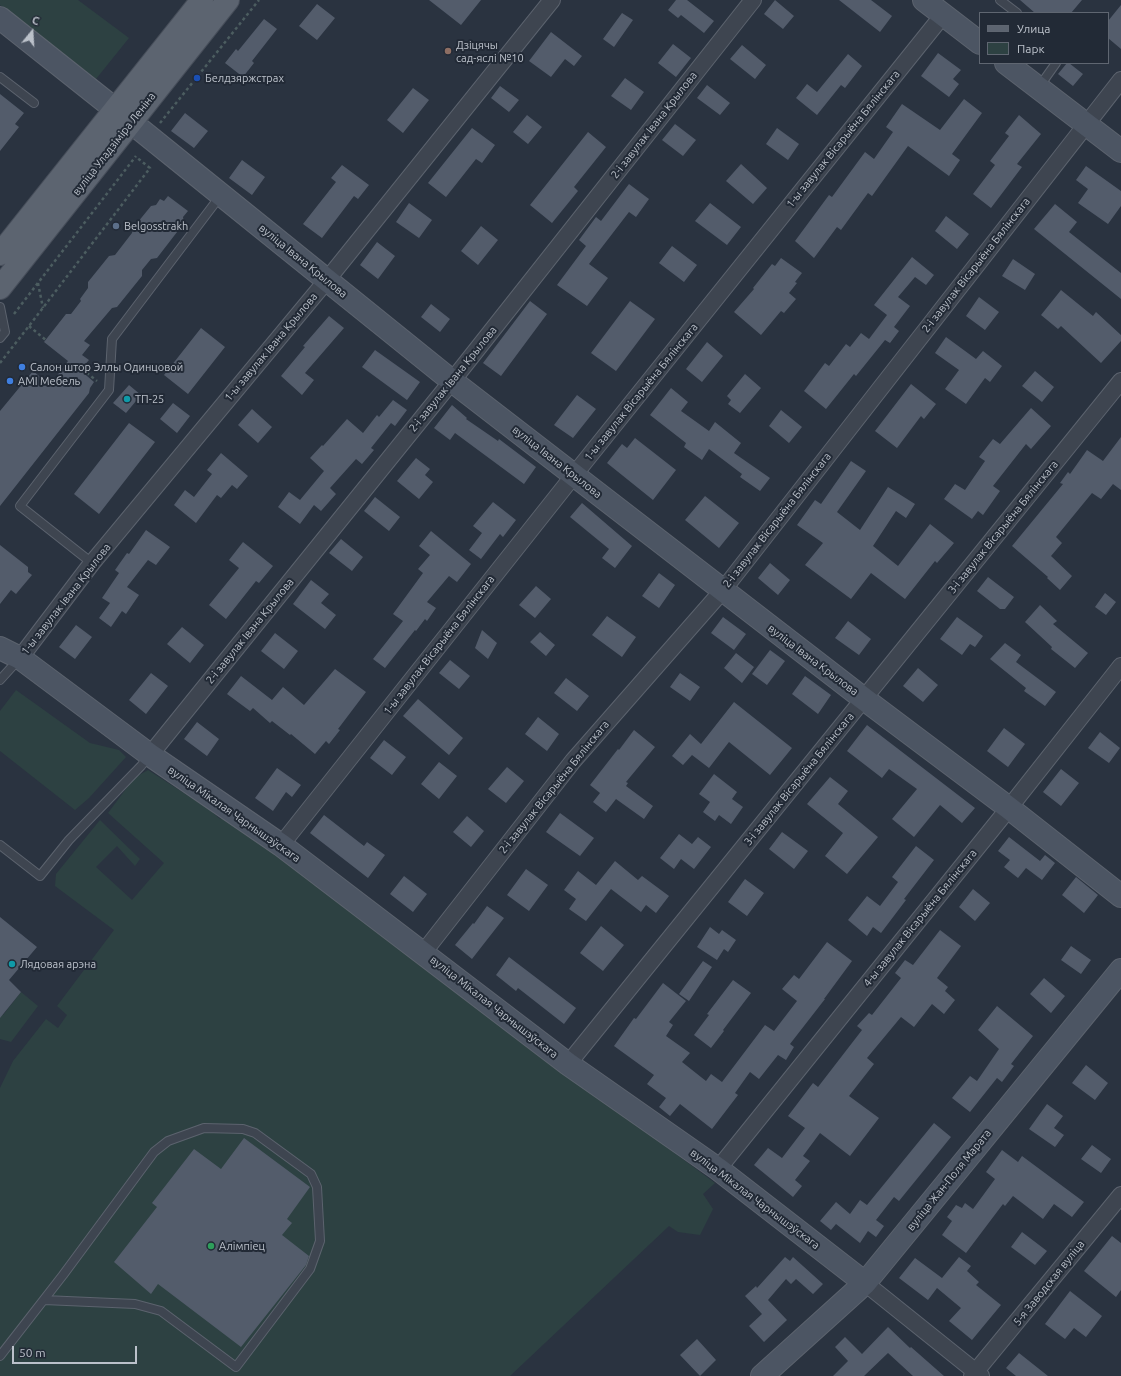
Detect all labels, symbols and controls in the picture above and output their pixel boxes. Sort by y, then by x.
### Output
north arrow [12,12,52,52]
legend [979,12,1109,64]
text: С [31,14,41,27]
text: Улица [1017,22,1050,35]
place label: Дзіцячы сад-яслі №10 [456,38,524,64]
text: Парк [1017,42,1045,55]
marker: Дзіцячы сад-яслі №10 [443,46,453,56]
street label: 1-ы завулак Вісарыёна Бялінскага [783,68,903,210]
street label: 2-і завулак Івана Крылова [608,69,700,181]
place label: Белдзяржстрах [205,71,284,85]
marker: Белдзяржстрах [192,73,202,83]
street label: вуліца Уладзіміра Леніна [70,90,158,198]
street label: 2-і завулак Вісарыёна Бялінскага [919,195,1033,335]
place label: Belgosstrakh [124,219,188,233]
marker: Belgosstrakh [111,221,121,231]
street label: вуліца Івана Крылова [256,221,350,301]
street label: 1-ы завулак Івана Крылова [222,290,320,404]
street label: 1-ы завулак Вісарыёна Бялінскага [581,321,701,463]
street label: 2-і завулак Івана Крылова [406,324,500,434]
place label: Салон штор Эллы Одинцовой [30,360,183,374]
marker: Салон штор Эллы Одинцовой [17,362,27,372]
place label: AMI Мебель [18,374,80,388]
marker: AMI Мебель [5,376,15,386]
place label: ТП-25 [135,392,164,406]
marker: ТП-25 [122,394,132,404]
street label: вуліца Івана Крылова [510,423,604,501]
street label: 2-і завулак Вісарыёна Бялінскага [720,450,834,590]
street label: 3-і завулак Вісарыёна Бялінскага [945,458,1061,596]
street label: 1-ы завулак Івана Крылова [18,541,114,657]
street label: 1-ы завулак Вісарыёна Бялінскага [381,573,497,717]
street label: 2-і завулак Івана Крылова [203,576,297,686]
street label: вуліца Івана Крылова [765,622,861,698]
street label: 3-і завулак Вісарыёна Бялінскага [741,710,857,848]
street label: 2-і завулак Вісарыёна Бялінскага [496,718,612,856]
street label: вуліца Мікалая Чарнышэўскага [165,763,303,865]
street label: 4-ы завулак Вісарыёна Бялінскага [860,847,980,989]
street label: вуліца Мікалая Чарнышэўскага [428,953,560,1061]
place label: Лядовая арэна [20,957,96,971]
marker: Лядовая арэна [7,959,17,969]
street label: вуліца Жан-Поля Марата [904,1127,994,1233]
street label: вуліца Мікалая Чарнышэўскага [688,1146,822,1252]
street label: 5-я Заводская вуліца [1011,1238,1087,1328]
place label: Алімпіец [219,1239,265,1253]
marker: Алімпіец [206,1241,216,1251]
scale bar [14,1338,139,1364]
text: 50 m [19,1346,46,1359]

